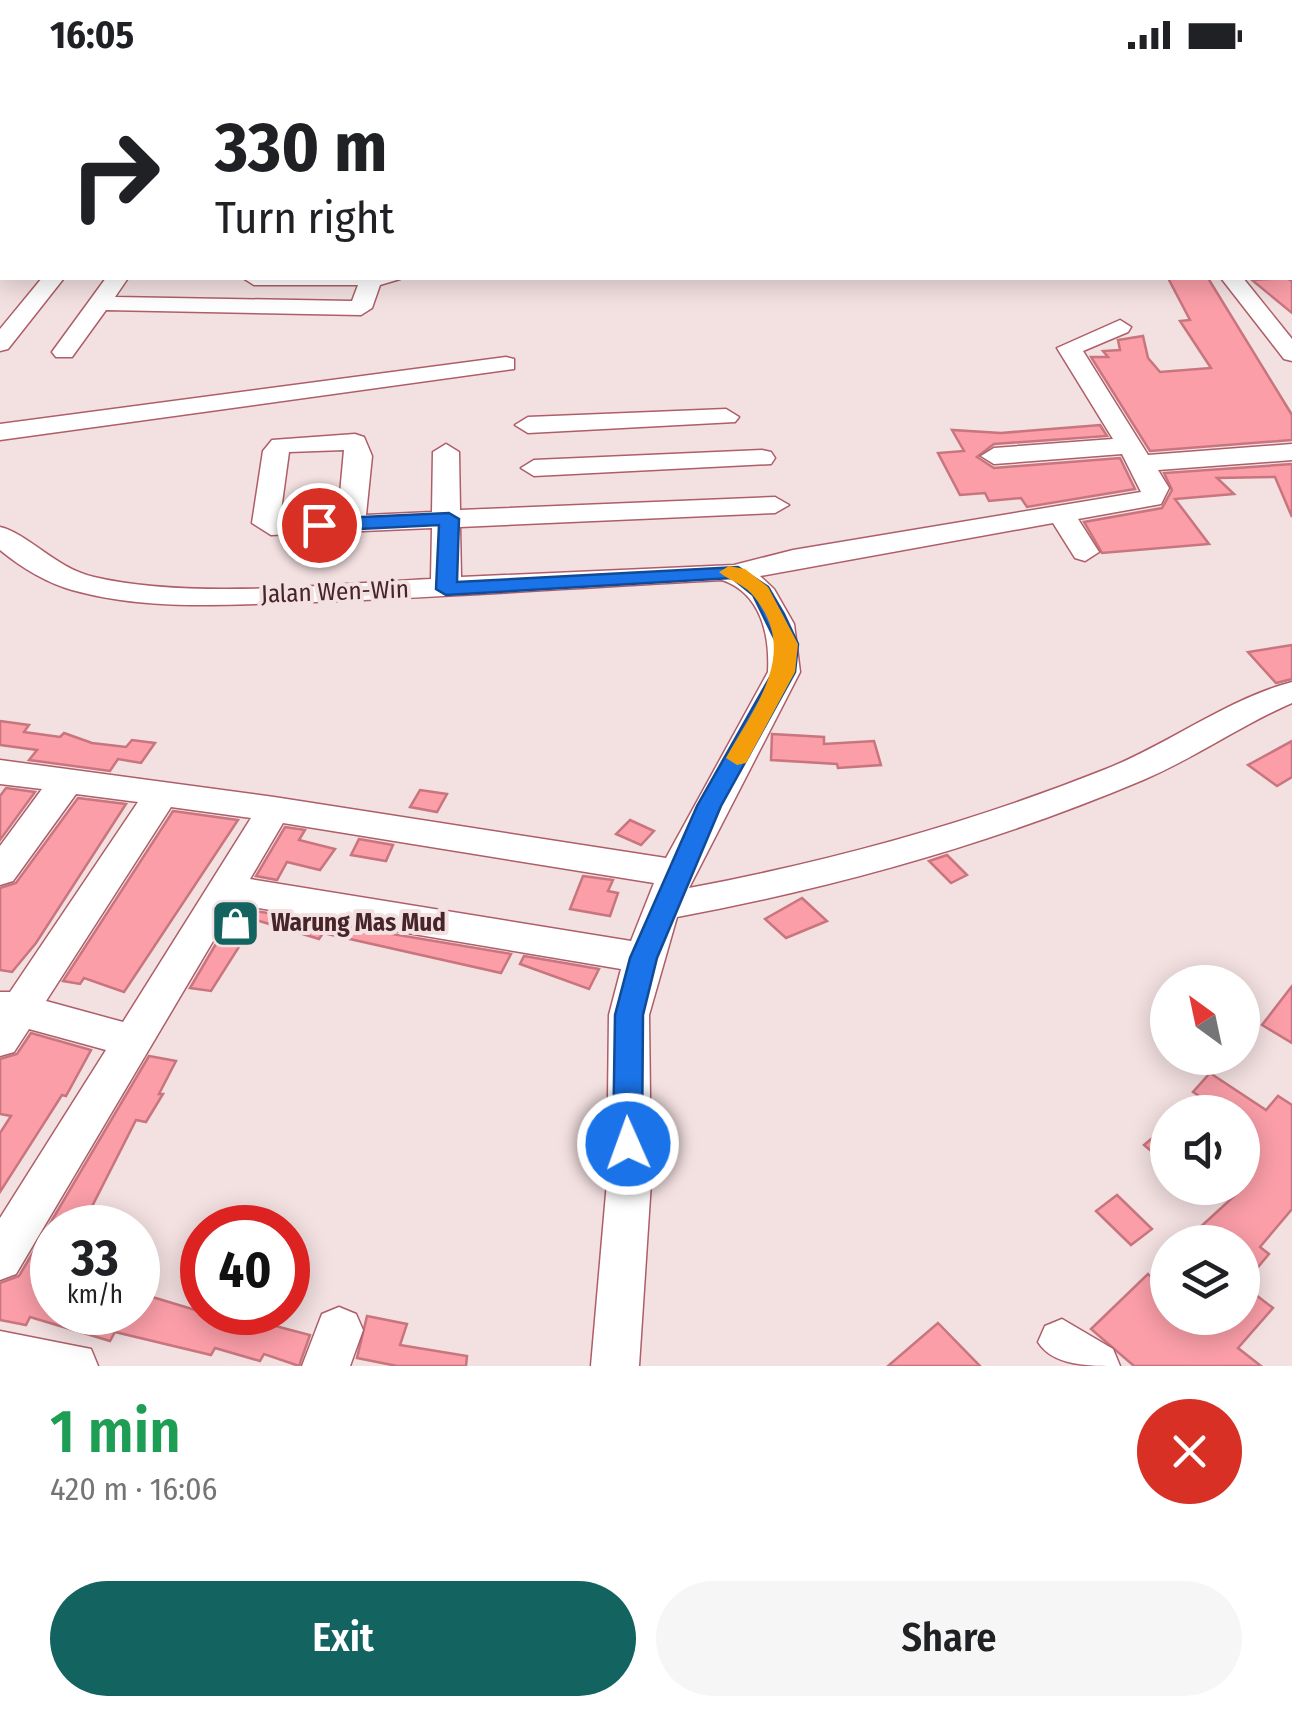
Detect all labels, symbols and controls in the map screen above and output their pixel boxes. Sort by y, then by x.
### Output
text: 16:05 [50,12,134,58]
text: 330 m [215,106,387,190]
icon: right [50,110,180,240]
text: Turn right [215,191,394,245]
pin [277,483,362,568]
icon: arrive [292,498,347,553]
street label: Jalan Wen-Win [261,574,409,610]
shop icon: Warung Mas Mud [210,897,262,949]
place label: Warung Mas Mud [271,908,446,938]
north arrow [1150,965,1260,1075]
map controls [1150,965,1260,1335]
position arrow [576,1092,680,1196]
button: sound [1150,1095,1260,1205]
speed limit sign: 40 [180,1205,310,1335]
button: layers [1150,1225,1260,1335]
text: 33 [71,1228,119,1288]
text: km/h [67,1280,123,1310]
text: 1 min [50,1396,181,1468]
button: close [1137,1399,1242,1504]
text: 420 m · 16:06 [50,1470,218,1508]
button: Exit [50,1581,636,1696]
button: Share [656,1581,1242,1696]

